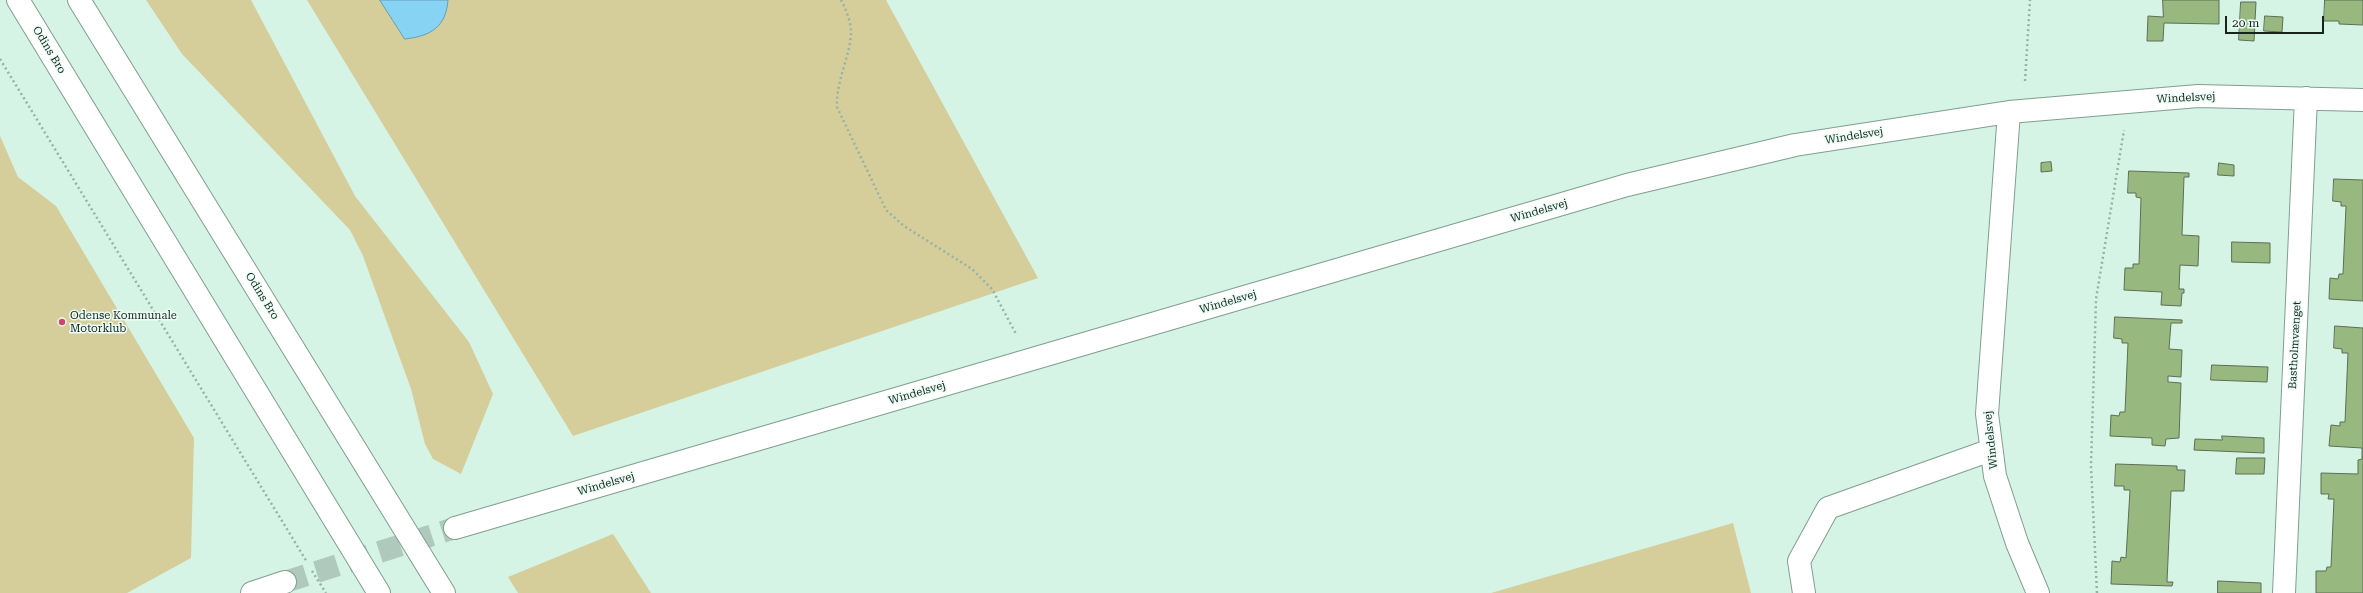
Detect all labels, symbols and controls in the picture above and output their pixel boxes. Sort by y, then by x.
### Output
scale bar [2227,8,2326,34]
text: 20 m [2232,16,2259,30]
street label: Odins Bro [30,24,68,76]
street label: Windelsvej [2156,90,2216,106]
street label: Windelsvej [1824,125,1884,147]
street label: Windelsvej [1509,197,1569,225]
street label: Odins Bro [242,270,282,322]
street label: Windelsvej [1198,288,1258,316]
street label: Bastholmvænget [2286,301,2304,389]
place label: Odense Kommunale Motorklub [70,309,177,335]
marker: Odense Kommunale Motorklub [57,317,67,327]
street label: Windelsvej [887,379,947,407]
street label: Windelsvej [1981,410,2001,470]
street label: Windelsvej [576,470,636,498]

